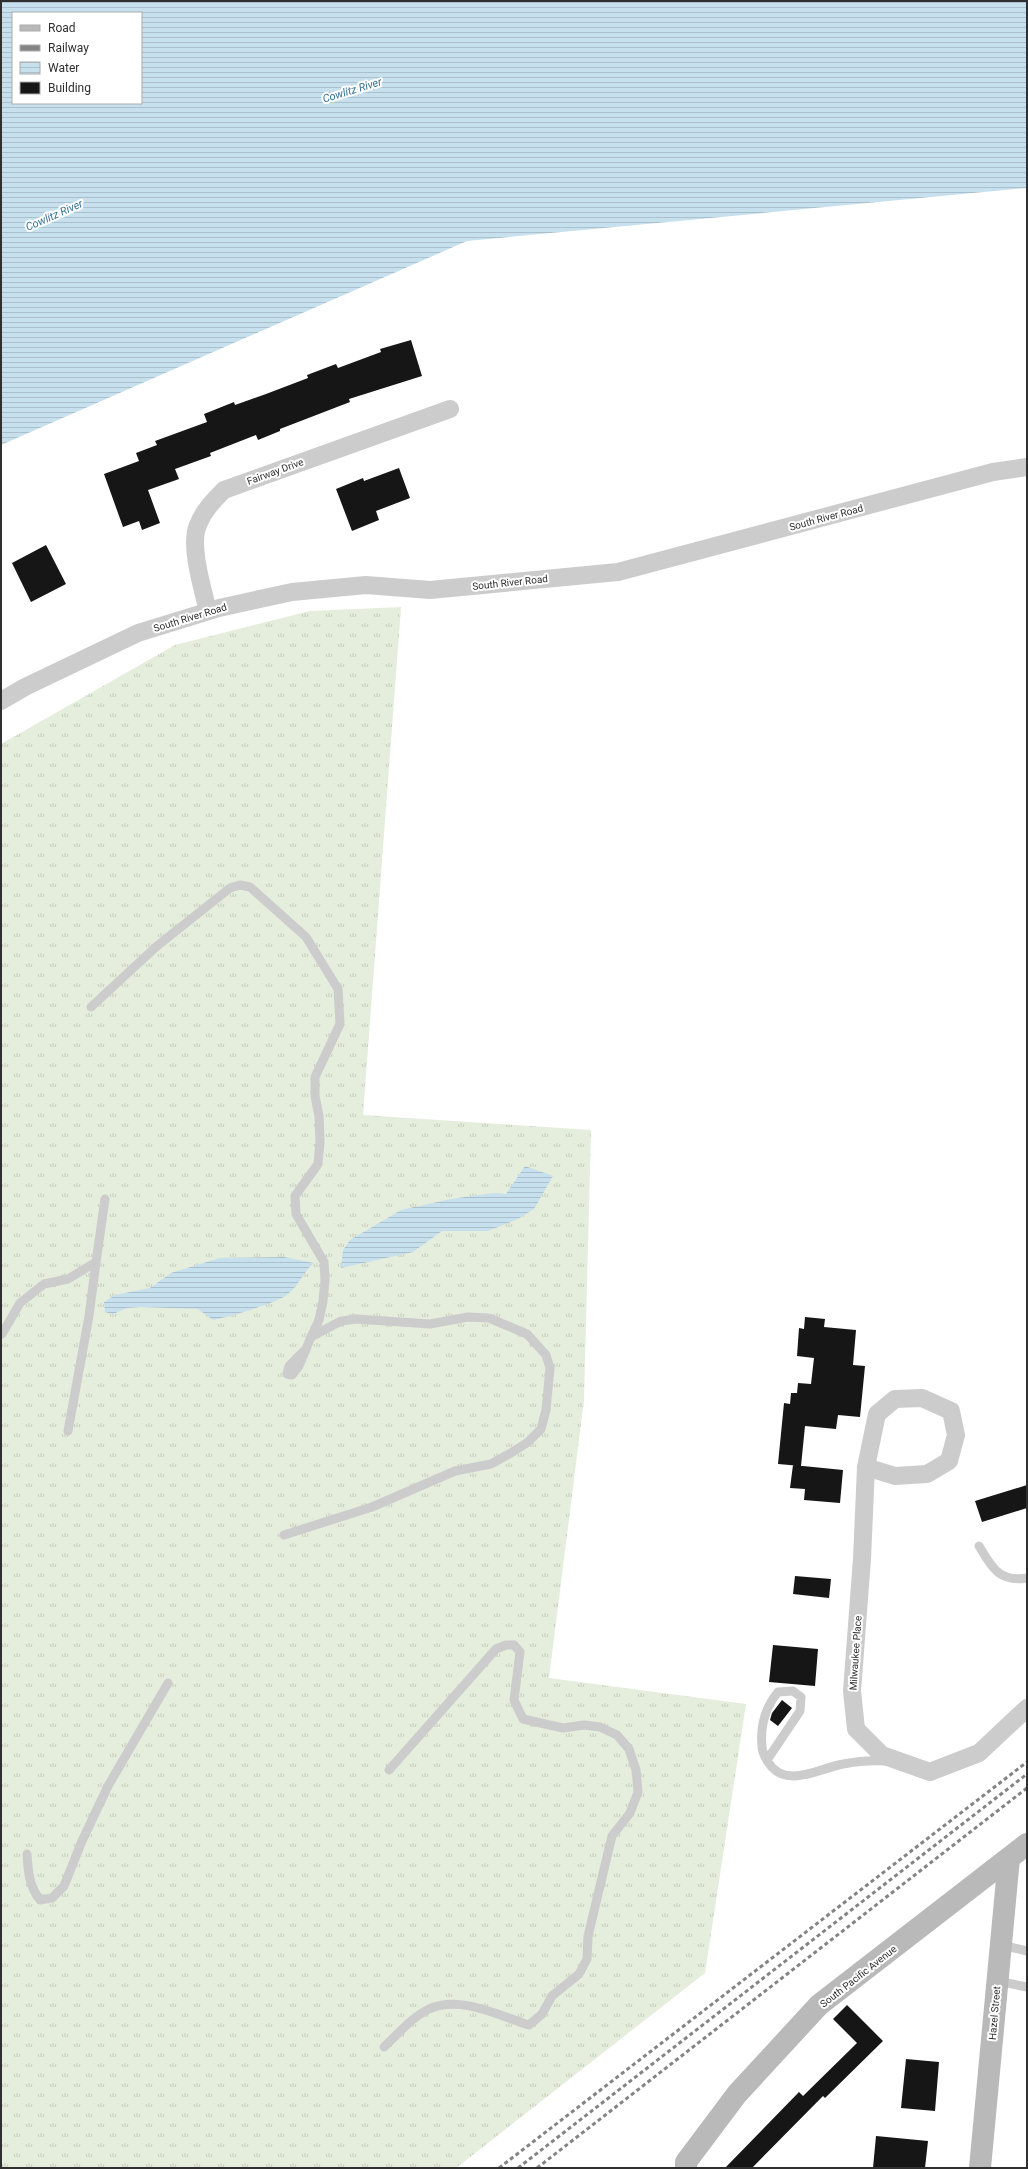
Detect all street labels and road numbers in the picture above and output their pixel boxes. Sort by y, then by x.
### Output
street label: Fairway Drive [245,456,305,487]
street label: South River Road [788,502,864,533]
street label: South River Road [472,573,548,592]
street label: South River Road [152,601,228,634]
street label: Milwaukee Place [847,1615,864,1691]
street label: South Pacific Avenue [818,1943,899,2010]
street label: Hazel Street [987,1986,1002,2040]

